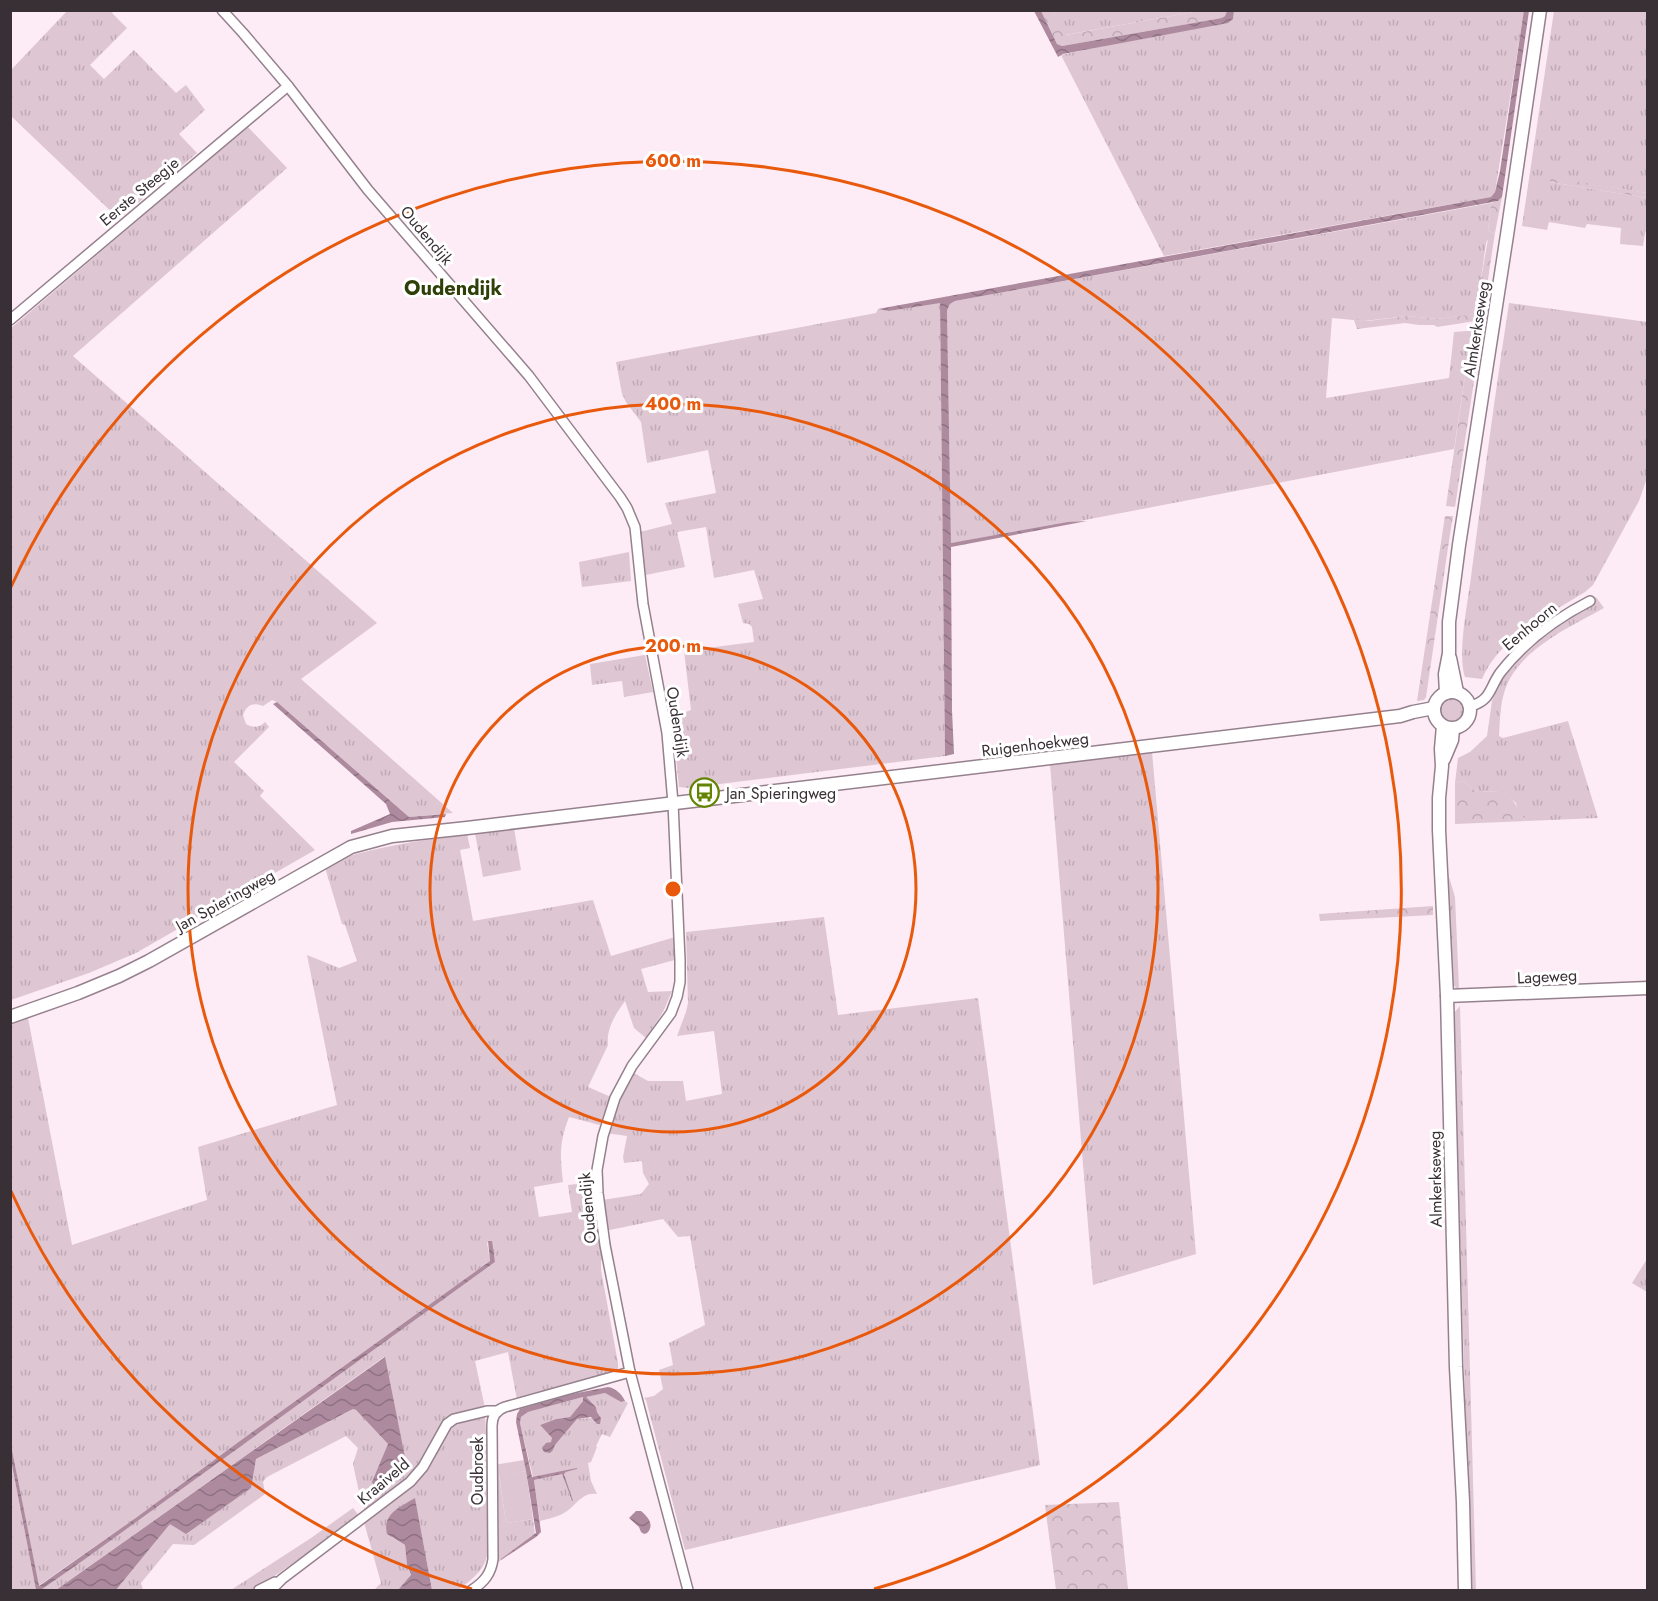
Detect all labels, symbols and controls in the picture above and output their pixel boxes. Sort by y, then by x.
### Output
text: 600 m [645,148,701,174]
street label: Eerste Steegje [95,151,184,231]
street label: Oudendijk [395,201,459,271]
district label: Oudendijk [404,274,502,303]
street label: Almkerkseweg [1458,279,1495,379]
text: 400 m [645,391,701,417]
street label: Eenhoorn [1497,597,1562,656]
text: 200 m [645,633,701,659]
street label: Oudendijk [661,685,695,760]
street label: Ruigenhoekweg [980,727,1090,762]
bus stop icon: Jan Spieringweg [689,777,721,809]
place label: Jan Spieringweg [724,782,836,805]
street label: Jan Spieringweg [170,864,279,938]
centre of rings [663,879,683,899]
street label: Lageweg [1516,963,1578,990]
street label: Almkerkseweg [1423,1130,1448,1228]
street label: Oudendijk [573,1171,602,1244]
street label: Oudbroek [466,1436,489,1505]
street label: Kraaiveld [352,1453,414,1510]

